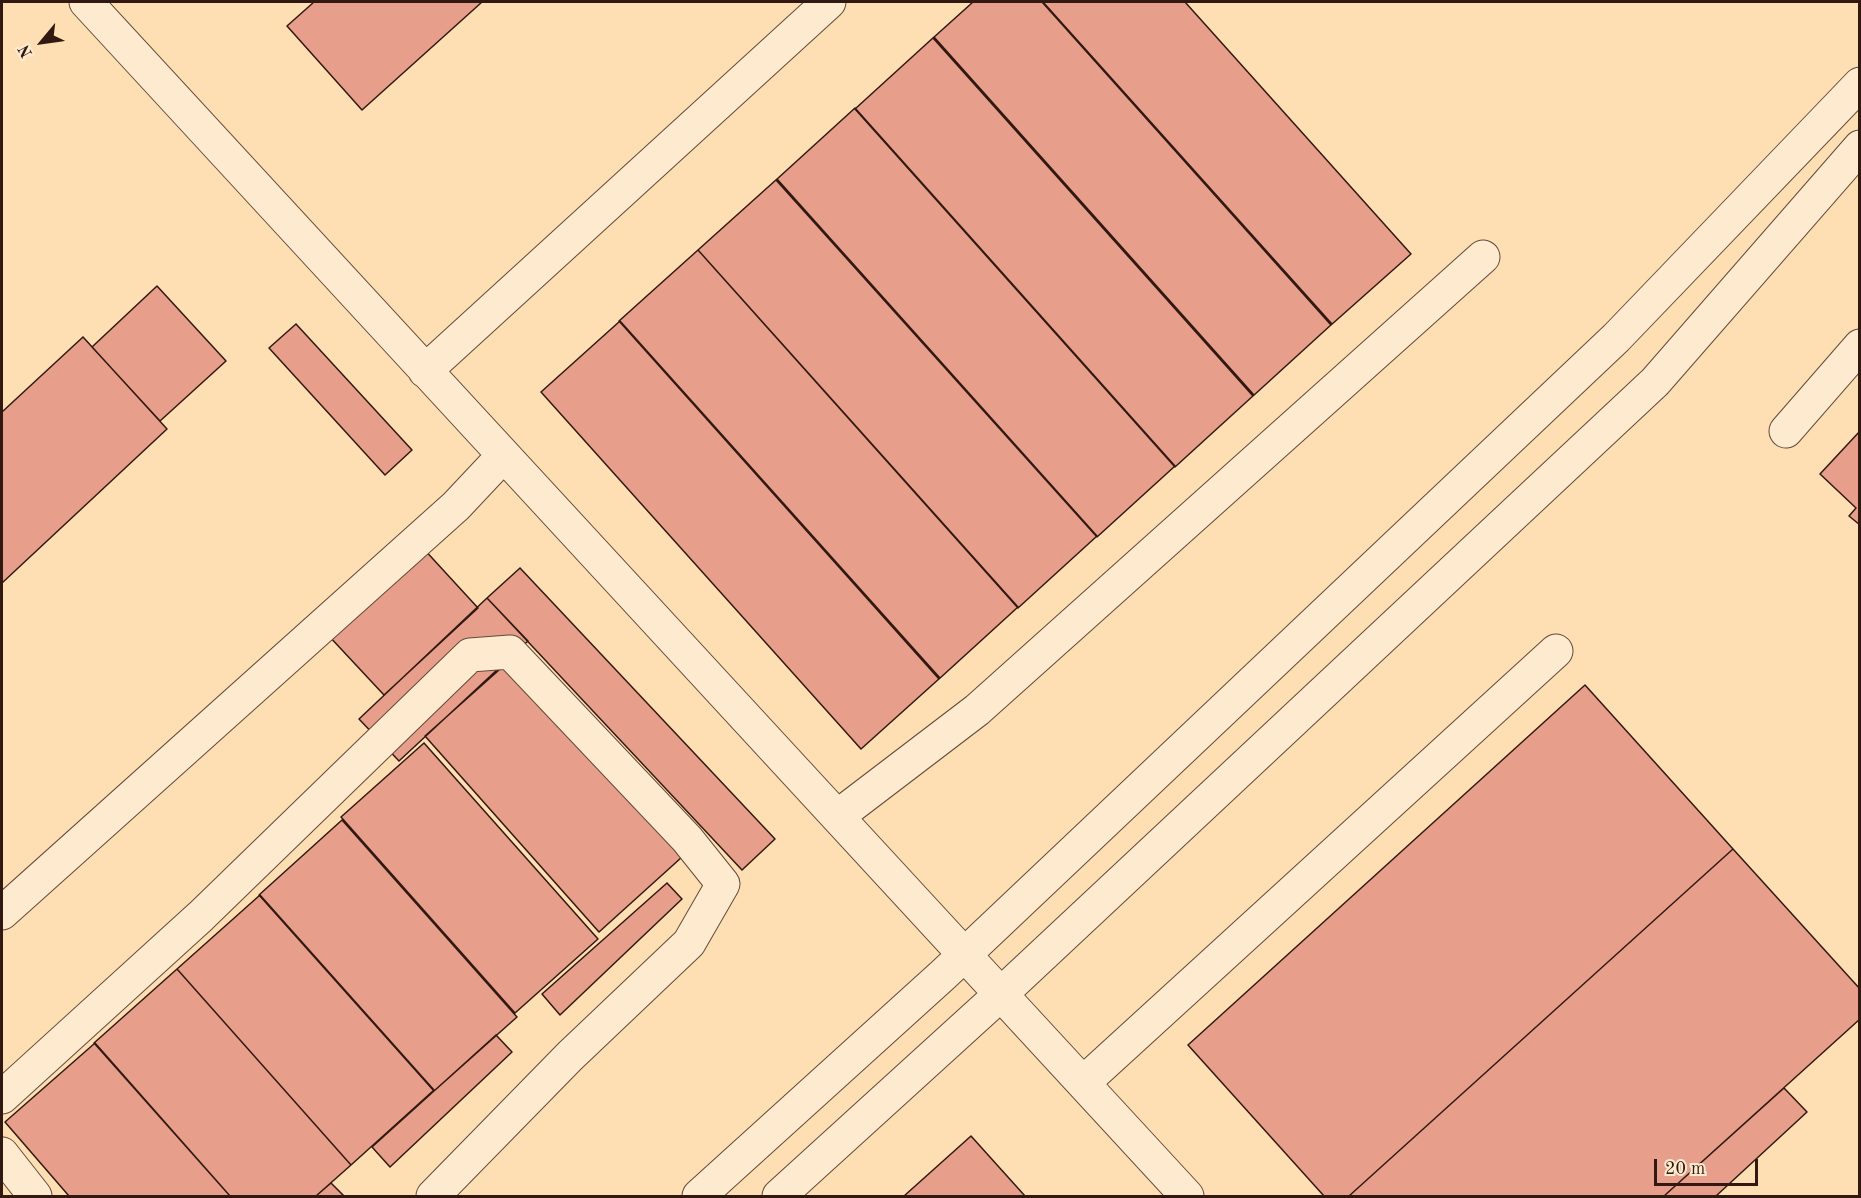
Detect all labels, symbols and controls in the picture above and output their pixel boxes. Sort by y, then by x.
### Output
north arrow [12,12,72,72]
text: N [16,42,36,60]
scale bar [1657,1147,1760,1185]
text: 20 m [1665,1160,1705,1178]

